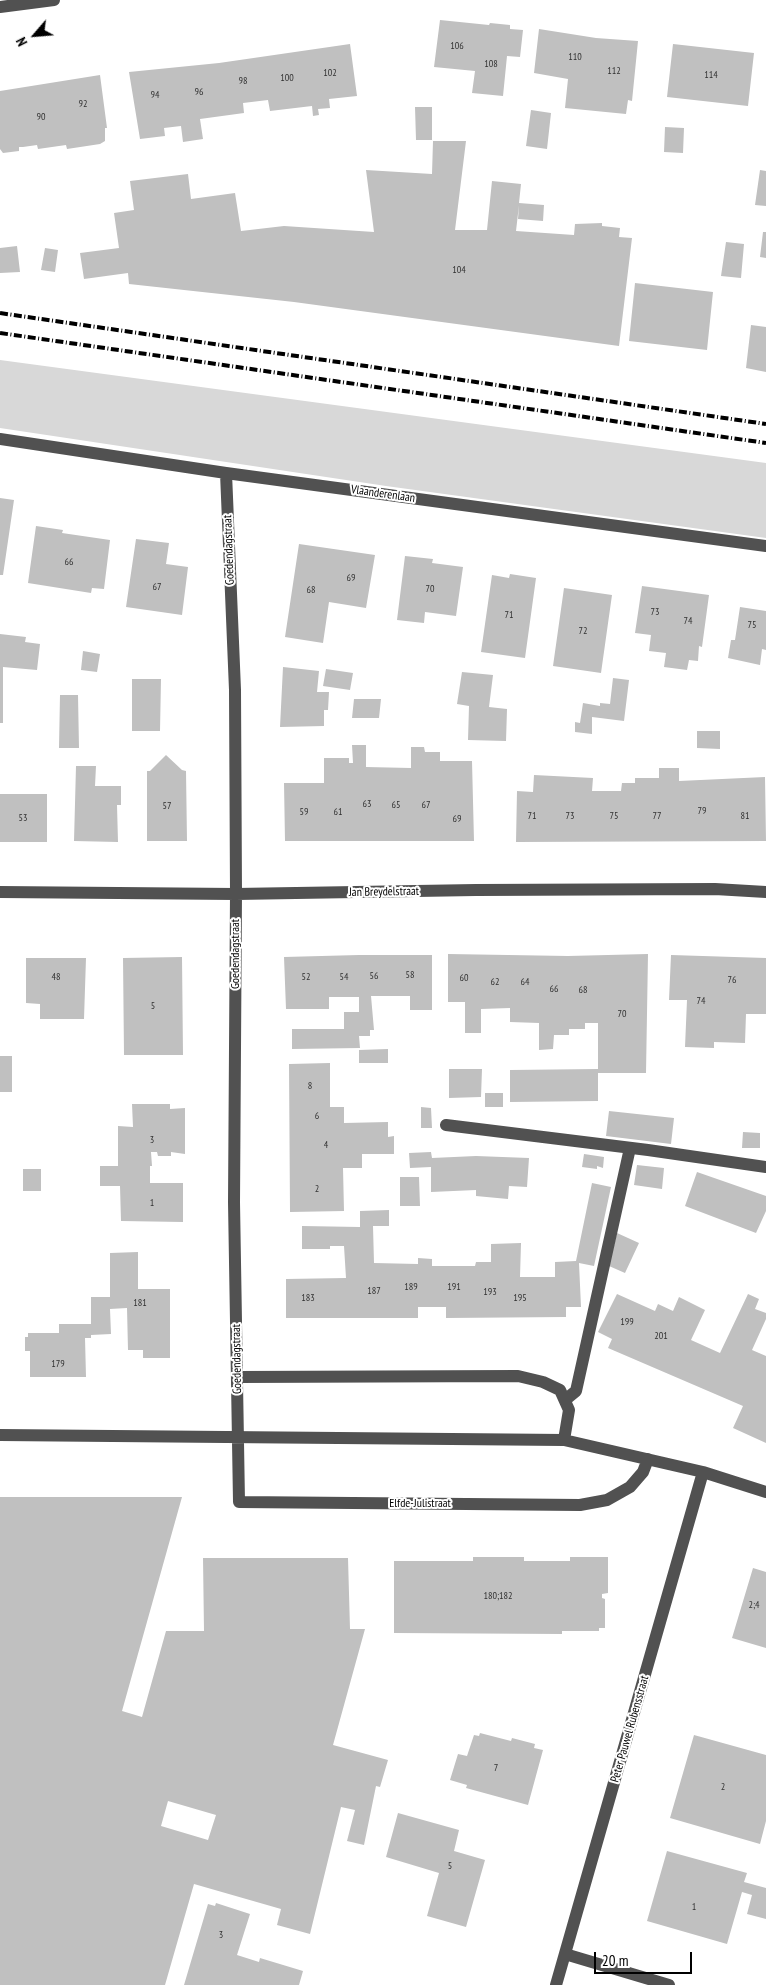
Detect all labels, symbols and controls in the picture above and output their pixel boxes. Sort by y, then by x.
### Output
north arrow [10,10,60,60]
text: N [12,34,31,49]
house number: 106 [450,40,464,52]
house number: 110 [568,51,582,63]
house number: 108 [484,58,498,70]
house number: 112 [607,65,621,77]
house number: 102 [323,67,337,79]
house number: 114 [704,69,718,81]
house number: 100 [280,72,294,84]
house number: 98 [239,75,247,87]
house number: 96 [195,86,203,98]
house number: 94 [151,89,159,101]
house number: 92 [79,98,87,110]
house number: 90 [37,111,45,123]
house number: 104 [452,264,466,276]
street label: Vlaanderenlaan [350,482,416,506]
street label: Goedendagstraat [221,515,237,585]
house number: 66 [65,556,73,568]
house number: 69 [347,572,355,584]
house number: 67 [153,581,161,593]
house number: 70 [426,583,434,595]
house number: 68 [307,584,315,596]
house number: 73 [651,606,659,618]
house number: 71 [505,609,513,621]
house number: 74 [684,615,692,627]
house number: 75 [748,619,756,631]
house number: 72 [579,625,587,637]
house number: 63 [363,798,371,810]
house number: 65 [392,799,400,811]
house number: 67 [422,799,430,811]
house number: 57 [163,800,171,812]
house number: 79 [698,805,706,817]
house number: 59 [300,806,308,818]
house number: 61 [334,806,342,818]
house number: 71 [528,810,536,822]
house number: 73 [566,810,574,822]
house number: 75 [610,810,618,822]
house number: 77 [653,810,661,822]
house number: 81 [741,810,749,822]
house number: 53 [19,812,27,824]
house number: 69 [453,813,461,825]
street label: Jan Breydelstraat [349,884,419,900]
street label: Goedendagstraat [229,919,243,989]
house number: 58 [406,969,414,981]
house number: 56 [370,970,378,982]
house number: 48 [52,971,60,983]
house number: 52 [302,971,310,983]
house number: 54 [340,971,348,983]
house number: 60 [460,972,468,984]
house number: 76 [728,974,736,986]
house number: 62 [491,976,499,988]
house number: 64 [521,976,529,988]
house number: 66 [550,983,558,995]
house number: 68 [579,984,587,996]
house number: 74 [697,995,705,1007]
house number: 5 [151,1000,155,1012]
house number: 70 [618,1008,626,1020]
house number: 8 [308,1080,312,1092]
house number: 6 [315,1110,319,1122]
house number: 3 [150,1134,154,1146]
house number: 4 [324,1139,328,1151]
house number: 2 [315,1183,319,1195]
house number: 1 [150,1197,154,1209]
house number: 189 [404,1281,418,1293]
house number: 191 [447,1281,461,1293]
house number: 187 [367,1285,381,1297]
house number: 193 [483,1286,497,1298]
house number: 183 [301,1292,315,1304]
house number: 195 [513,1292,527,1304]
house number: 181 [133,1297,147,1309]
house number: 199 [620,1316,634,1328]
street label: Goedendagstraat [229,1324,245,1394]
house number: 201 [654,1330,668,1342]
house number: 179 [51,1358,65,1370]
street label: Elfde-Julistraat [389,1497,451,1511]
house number: 180;182 [483,1590,513,1602]
house number: 2;4 [748,1599,760,1611]
street label: Peter Pauwel Rubensstraat [608,1674,652,1784]
house number: 7 [494,1762,498,1774]
house number: 2 [721,1781,725,1793]
house number: 5 [448,1860,452,1872]
house number: 1 [692,1901,696,1913]
house number: 3 [219,1929,223,1941]
scale bar [596,1942,694,1974]
text: 20 m [602,1951,628,1970]

